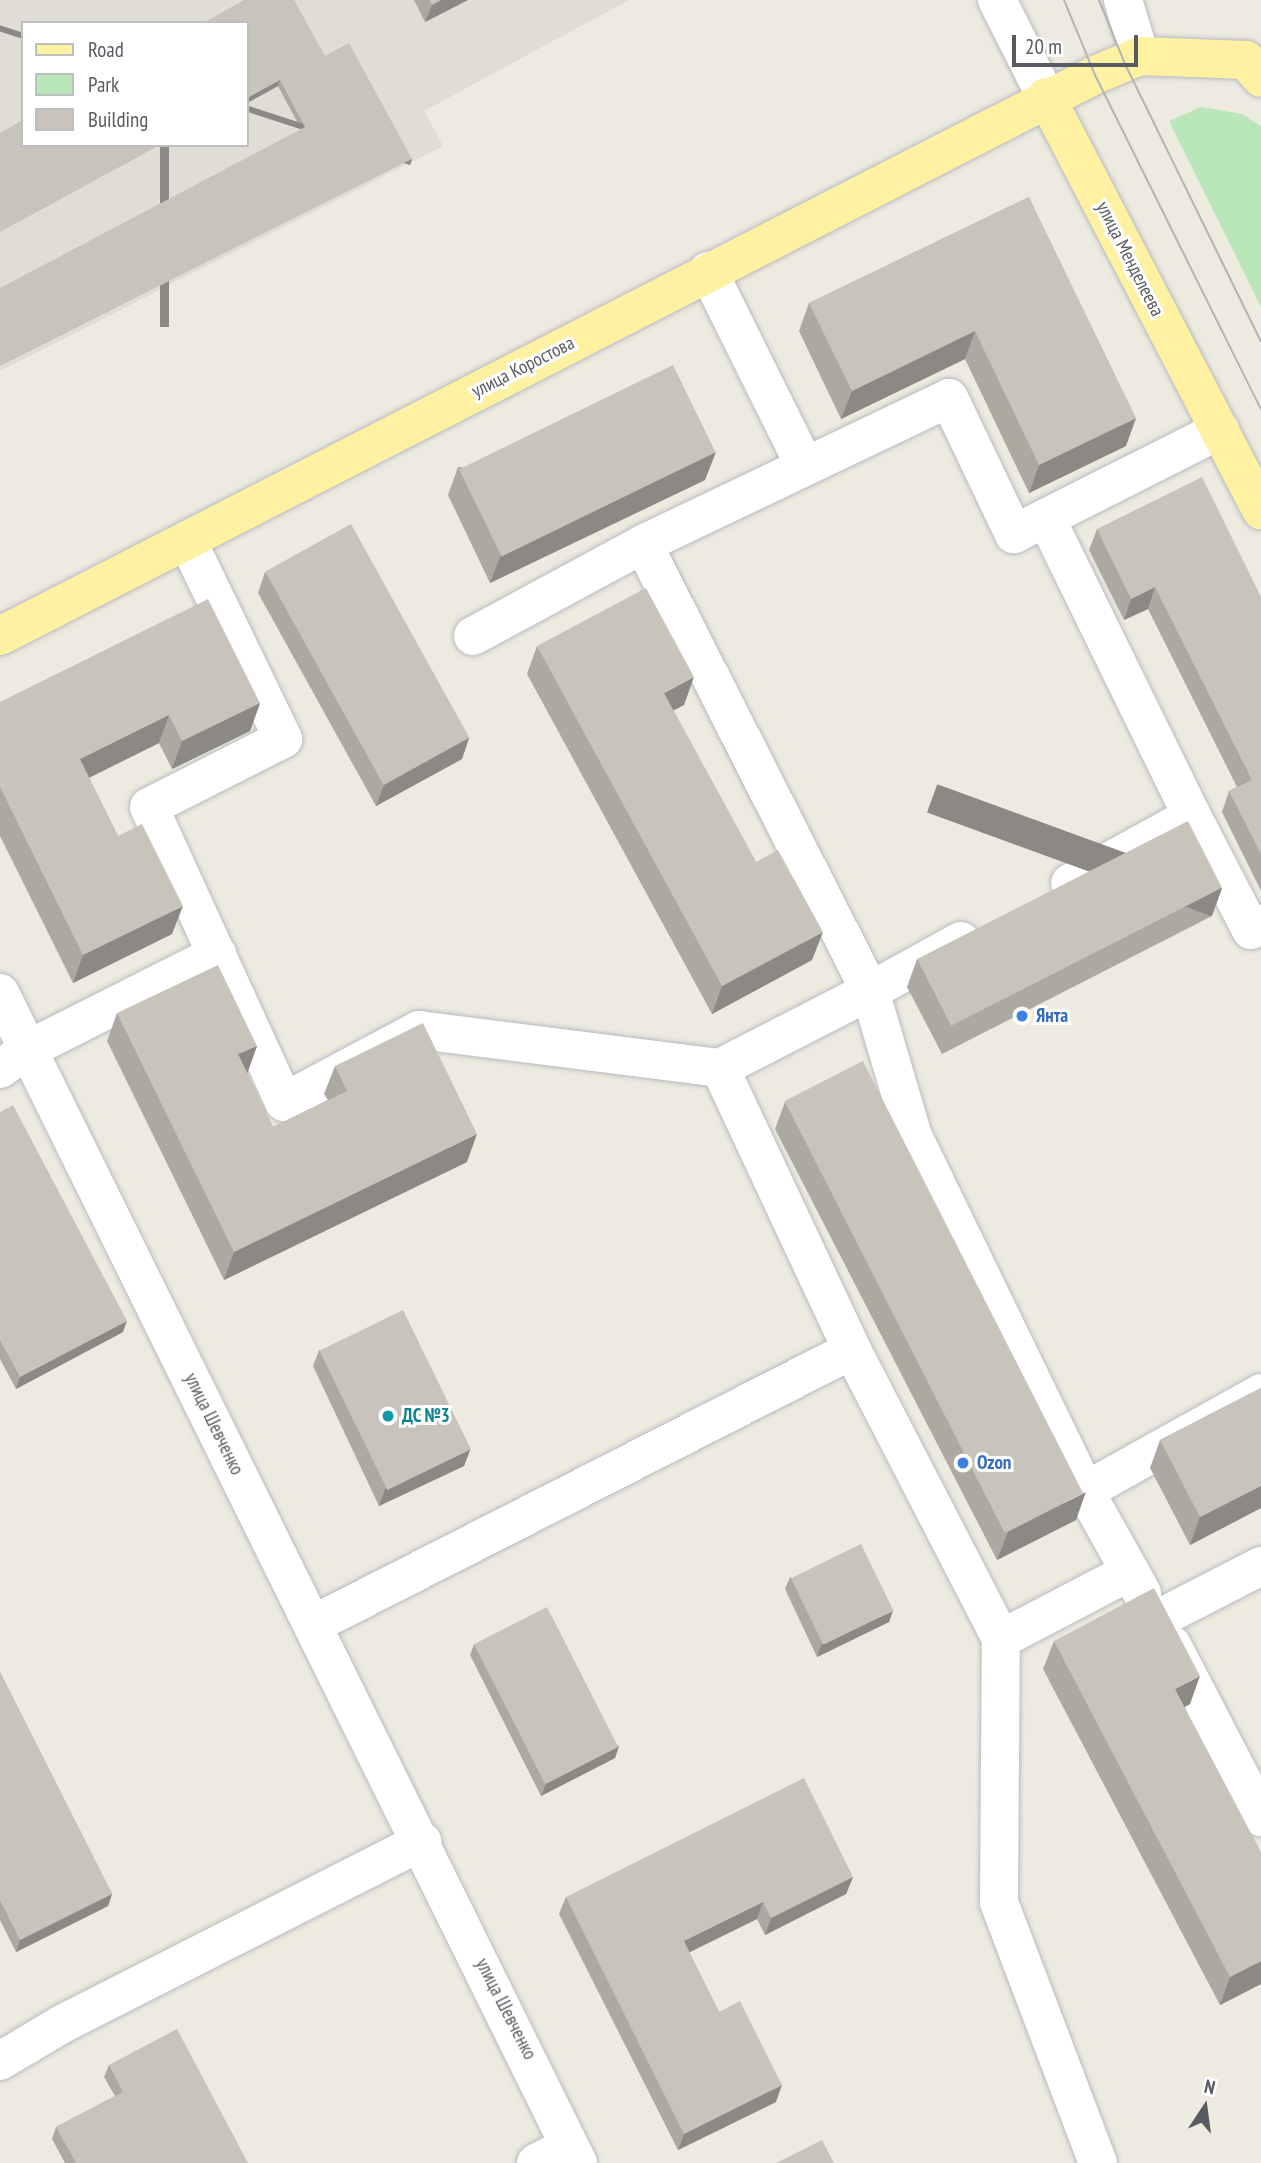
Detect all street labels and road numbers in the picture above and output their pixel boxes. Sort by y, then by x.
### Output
street label: улица Менделеева [1091,198,1169,320]
street label: улица Коростова [468,331,578,403]
street label: улица Шевченко [179,1369,249,1479]
street label: улица Шевченко [471,1954,541,2064]

